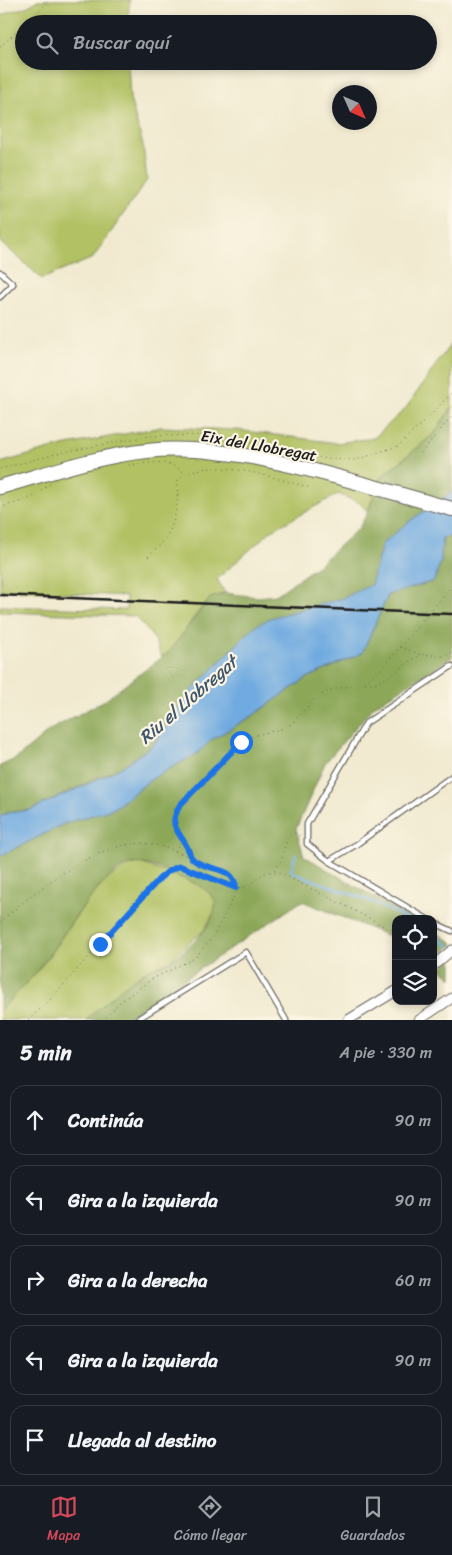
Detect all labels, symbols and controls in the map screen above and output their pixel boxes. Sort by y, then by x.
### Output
search box [15,15,437,70]
text: Buscar aquí [73,26,170,59]
icon: search [33,29,61,57]
north arrow [332,85,377,130]
street label: Eix del Llobregat [199,421,319,470]
water label: Riu el Llobregat [131,646,247,752]
route start [230,731,253,754]
map controls [392,915,437,1005]
button: locate [392,915,437,960]
route end [89,933,112,956]
button: layers [392,960,437,1005]
text: 5 min [20,1034,72,1072]
text: A pie · 330 m [340,1038,432,1067]
text: Continúa [68,1104,143,1137]
icon: ahead [21,1106,49,1134]
text: 90 m [395,1106,431,1135]
text: Gira a la izquierda [68,1184,218,1217]
icon: left [21,1186,49,1214]
text: 90 m [395,1186,431,1215]
text: Gira a la derecha [68,1264,207,1297]
icon: right [21,1266,49,1294]
text: 60 m [395,1266,431,1295]
text: Gira a la izquierda [68,1344,218,1377]
icon: left [21,1346,49,1374]
text: 90 m [395,1346,431,1375]
text: Llegada al destino [68,1424,217,1457]
icon: arrive [21,1426,49,1454]
tab: Mapa [47,1493,80,1548]
tab: Cómo llegar [174,1493,246,1548]
tab: Guardados [341,1493,405,1548]

